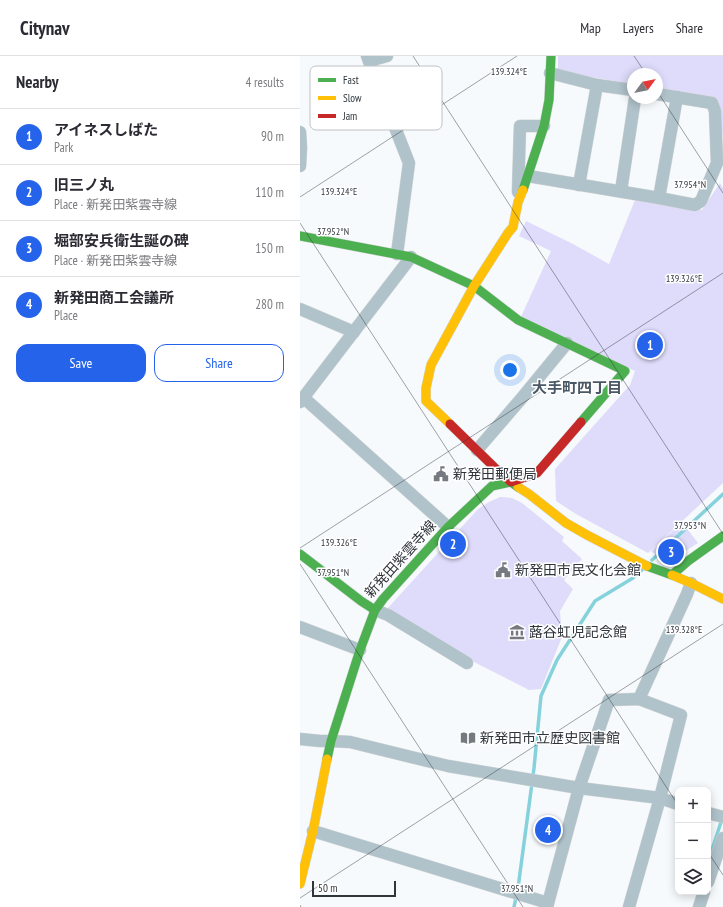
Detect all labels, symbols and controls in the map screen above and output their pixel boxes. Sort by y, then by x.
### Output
text: Citynav [20,16,70,40]
text: Map [580,19,601,37]
text: Layers [623,19,654,37]
text: Share [676,19,703,37]
text: 139.324°E [491,65,527,78]
legend [310,66,442,130]
north arrow [627,68,663,104]
text: Nearby [16,71,59,93]
text: Fast [343,73,359,87]
text: 4 results [245,74,284,91]
text: Slow [343,91,362,105]
text: Jam [342,109,357,123]
text: アイネスしばた [54,120,158,139]
text: 1 [26,128,32,145]
text: 90 m [261,128,284,145]
text: Park [54,139,73,156]
text: 旧三ノ丸 [54,175,114,194]
text: 37.954°N [674,178,706,191]
text: 2 [26,184,32,201]
text: 110 m [255,184,284,201]
text: 139.324°E [321,185,357,198]
text: Place · 新発田紫雲寺線 [54,196,177,213]
text: 37.952°N [317,225,349,238]
text: 堀部安兵衛生誕の碑 [54,231,189,250]
text: 3 [26,240,32,257]
text: 150 m [255,240,284,257]
text: Place · 新発田紫雲寺線 [54,252,177,269]
text: 139.326°E [666,272,702,285]
text: 新発田商工会議所 [54,288,174,307]
text: 4 [26,296,32,313]
text: 280 m [255,296,284,313]
text: Place [54,307,78,324]
pin: 1 [637,330,663,360]
button: Save [16,344,146,382]
button: Share [154,344,284,382]
your location [500,360,520,380]
district label: 大手町四丁目 [532,378,622,397]
public building icon: 新発田郵便局 [432,465,450,483]
place label: 新発田郵便局 [453,465,537,483]
street label: 新発田紫雲寺線 [361,517,439,601]
text: 37.953°N [674,519,706,532]
pin: 2 [440,529,466,559]
text: 139.326°E [321,536,357,549]
pin: 3 [658,537,684,567]
public building icon: 新発田市民文化会館 [494,561,512,579]
place label: 新発田市民文化会館 [515,561,641,579]
text: 37.951°N [317,566,349,579]
museum icon: 蕗谷虹児記念館 [508,623,526,641]
place label: 蕗谷虹児記念館 [529,623,627,641]
text: 139.328°E [666,623,702,636]
library icon: 新発田市立歴史図書館 [459,729,477,747]
place label: 新発田市立歴史図書館 [480,729,620,747]
map controls [675,787,711,895]
button: + [675,787,711,823]
pin: 4 [535,815,561,845]
button: − [675,823,711,859]
button: layers [675,859,711,895]
scale bar [312,879,396,898]
text: 50 m [318,881,337,895]
text: 37.951°N [501,882,533,895]

